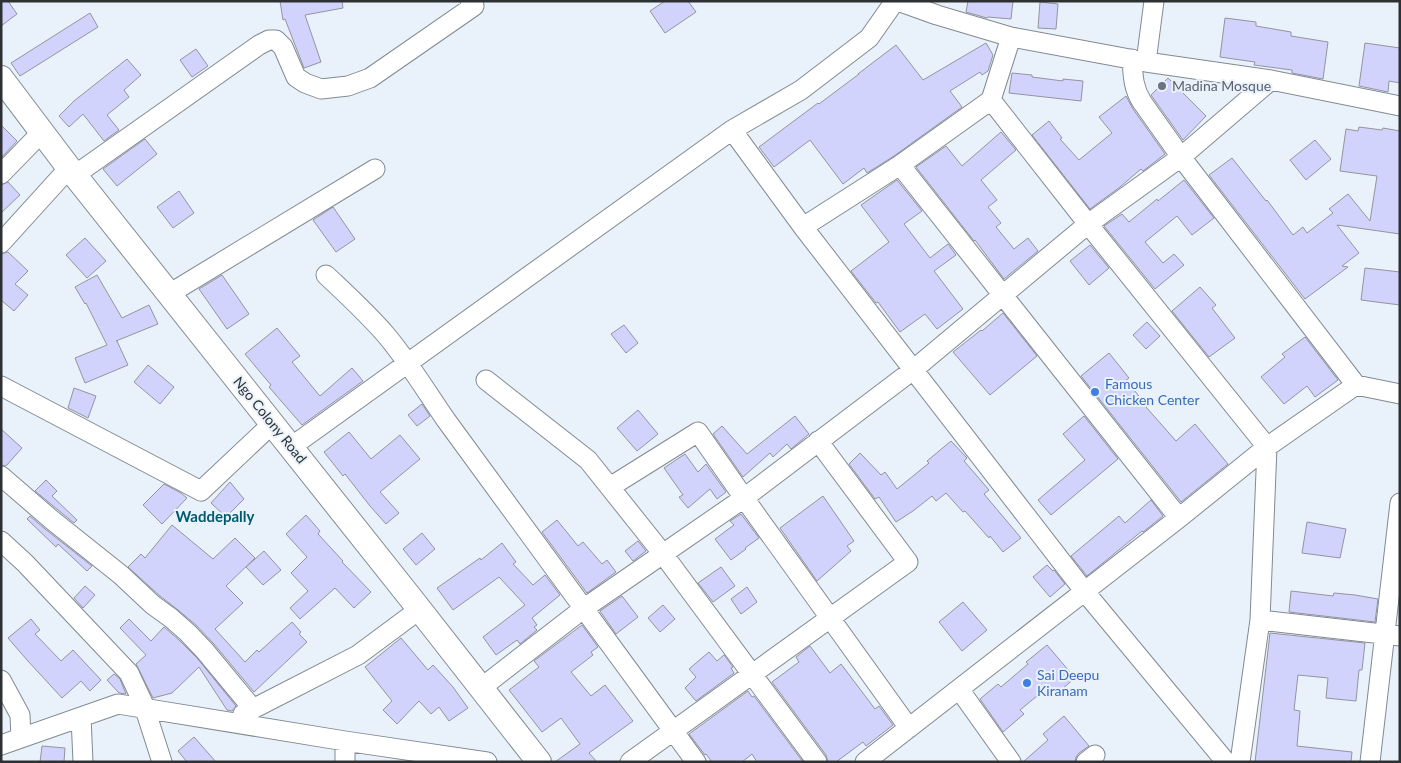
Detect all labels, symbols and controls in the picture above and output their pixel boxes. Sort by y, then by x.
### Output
place label: Madina Mosque [1172,77,1271,94]
marker: Madina Mosque [1156,80,1168,92]
street label: Ngo Colony Road [230,373,311,466]
place label: Famous Chicken Center [1105,375,1200,408]
marker: Famous Chicken Center [1089,386,1101,398]
district label: Waddepally [176,507,255,525]
place label: Sai Deepu Kiranam [1037,666,1099,699]
marker: Sai Deepu Kiranam [1021,677,1033,689]

